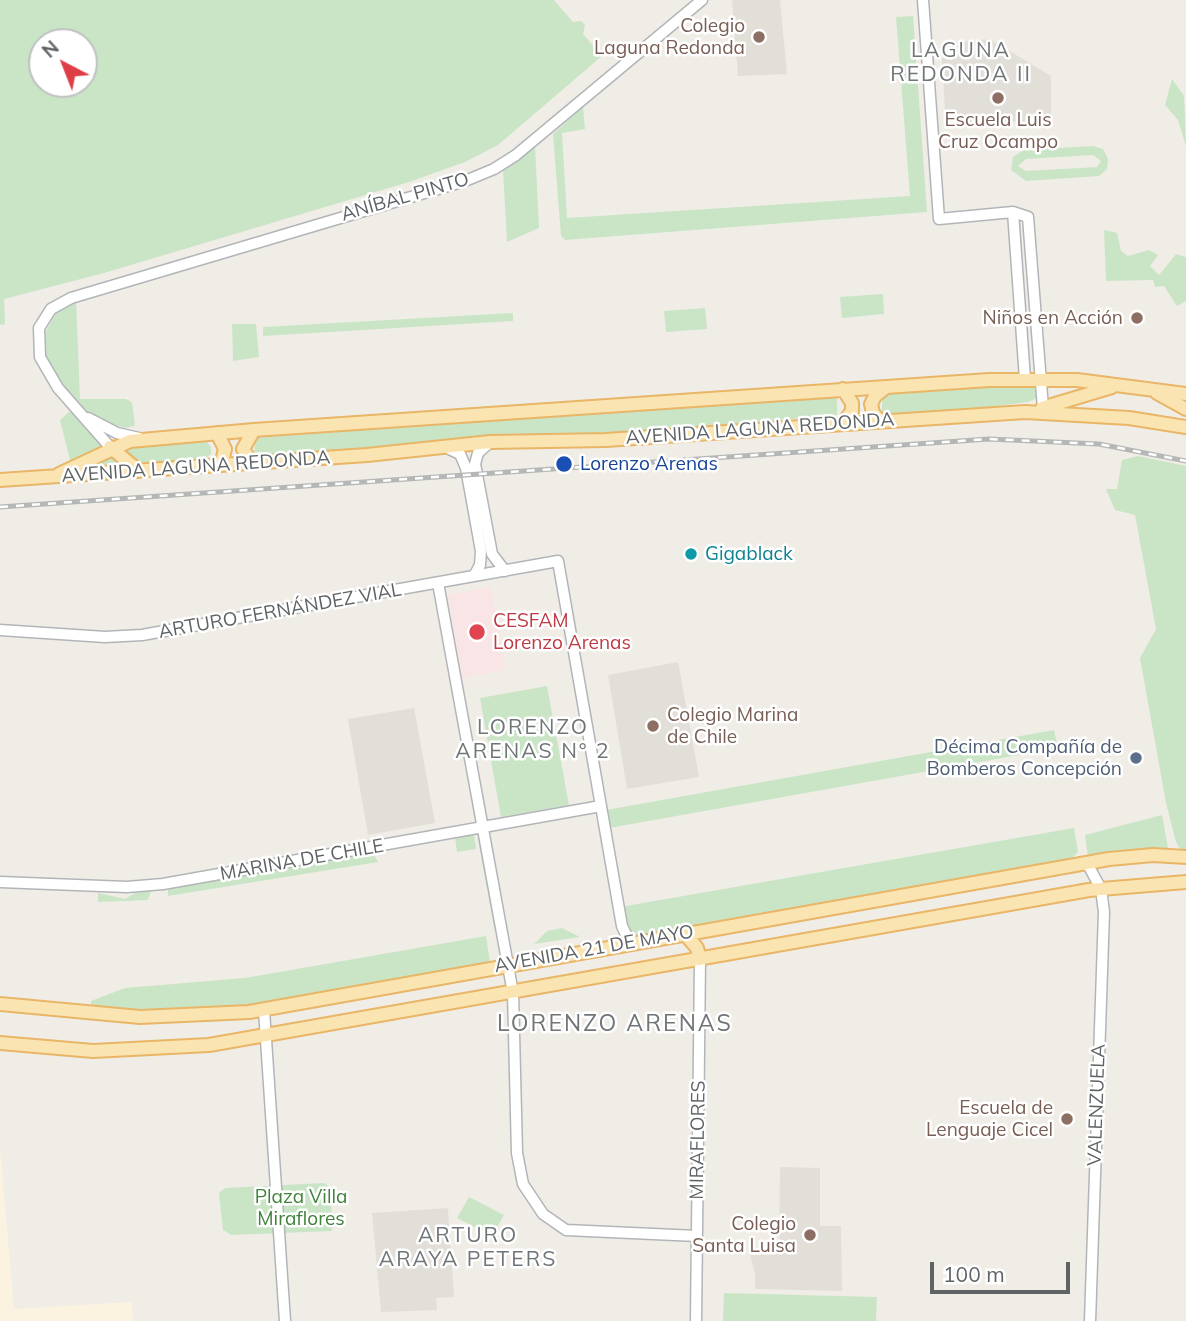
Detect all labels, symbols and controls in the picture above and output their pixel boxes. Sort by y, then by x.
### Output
place label: Colegio Laguna Redonda [594,15,745,59]
north arrow [28,28,98,98]
marker: Colegio Laguna Redonda [751,29,767,45]
text: N [37,35,64,63]
district label: LAGUNA REDONDA II [891,38,1031,88]
marker: Escuela Luis Cruz Ocampo [990,90,1006,106]
place label: Escuela Luis Cruz Ocampo [938,109,1058,153]
street label: ANÍBAL PINTO [338,168,472,226]
place label: Niños en Acción [982,307,1123,329]
marker: Niños en Acción [1129,310,1145,326]
street label: AVENIDA LAGUNA REDONDA [625,408,895,450]
street label: AVENIDA LAGUNA REDONDA [61,446,331,488]
place label: Lorenzo Arenas [580,453,718,475]
marker: Lorenzo Arenas [554,454,574,474]
place label: Gigablack [705,543,793,565]
marker: Gigablack [683,546,699,562]
street label: ARTURO FERNÁNDEZ VIAL [157,578,403,644]
place label: CESFAM Lorenzo Arenas [493,610,631,654]
marker: CESFAM Lorenzo Arenas [467,622,487,642]
place label: Colegio Marina de Chile [667,704,798,748]
district label: LORENZO ARENAS N° 2 [457,715,609,765]
marker: Colegio Marina de Chile [645,718,661,734]
place label: Décima Compañía de Bomberos Concepción [927,736,1122,780]
marker: Décima Compañía de Bomberos Concepción [1128,750,1144,766]
street label: MARINA DE CHILE [218,834,386,886]
street label: AVENIDA 21 DE MAYO [493,920,695,978]
district label: LORENZO ARENAS [499,1010,731,1038]
street label: VALENZUELA [1083,1044,1111,1166]
street label: MIRAFLORES [686,1080,710,1200]
place label: Escuela de Lenguaje Cicel [926,1097,1053,1141]
marker: Escuela de Lenguaje Cicel [1059,1111,1075,1127]
park label: Plaza Villa Miraflores [255,1186,347,1230]
place label: Colegio Santa Luisa [692,1213,796,1257]
district label: ARTURO ARAYA PETERS [380,1223,556,1273]
marker: Colegio Santa Luisa [802,1227,818,1243]
scale bar [934,1248,1074,1292]
text: 100 m [943,1261,1005,1287]

